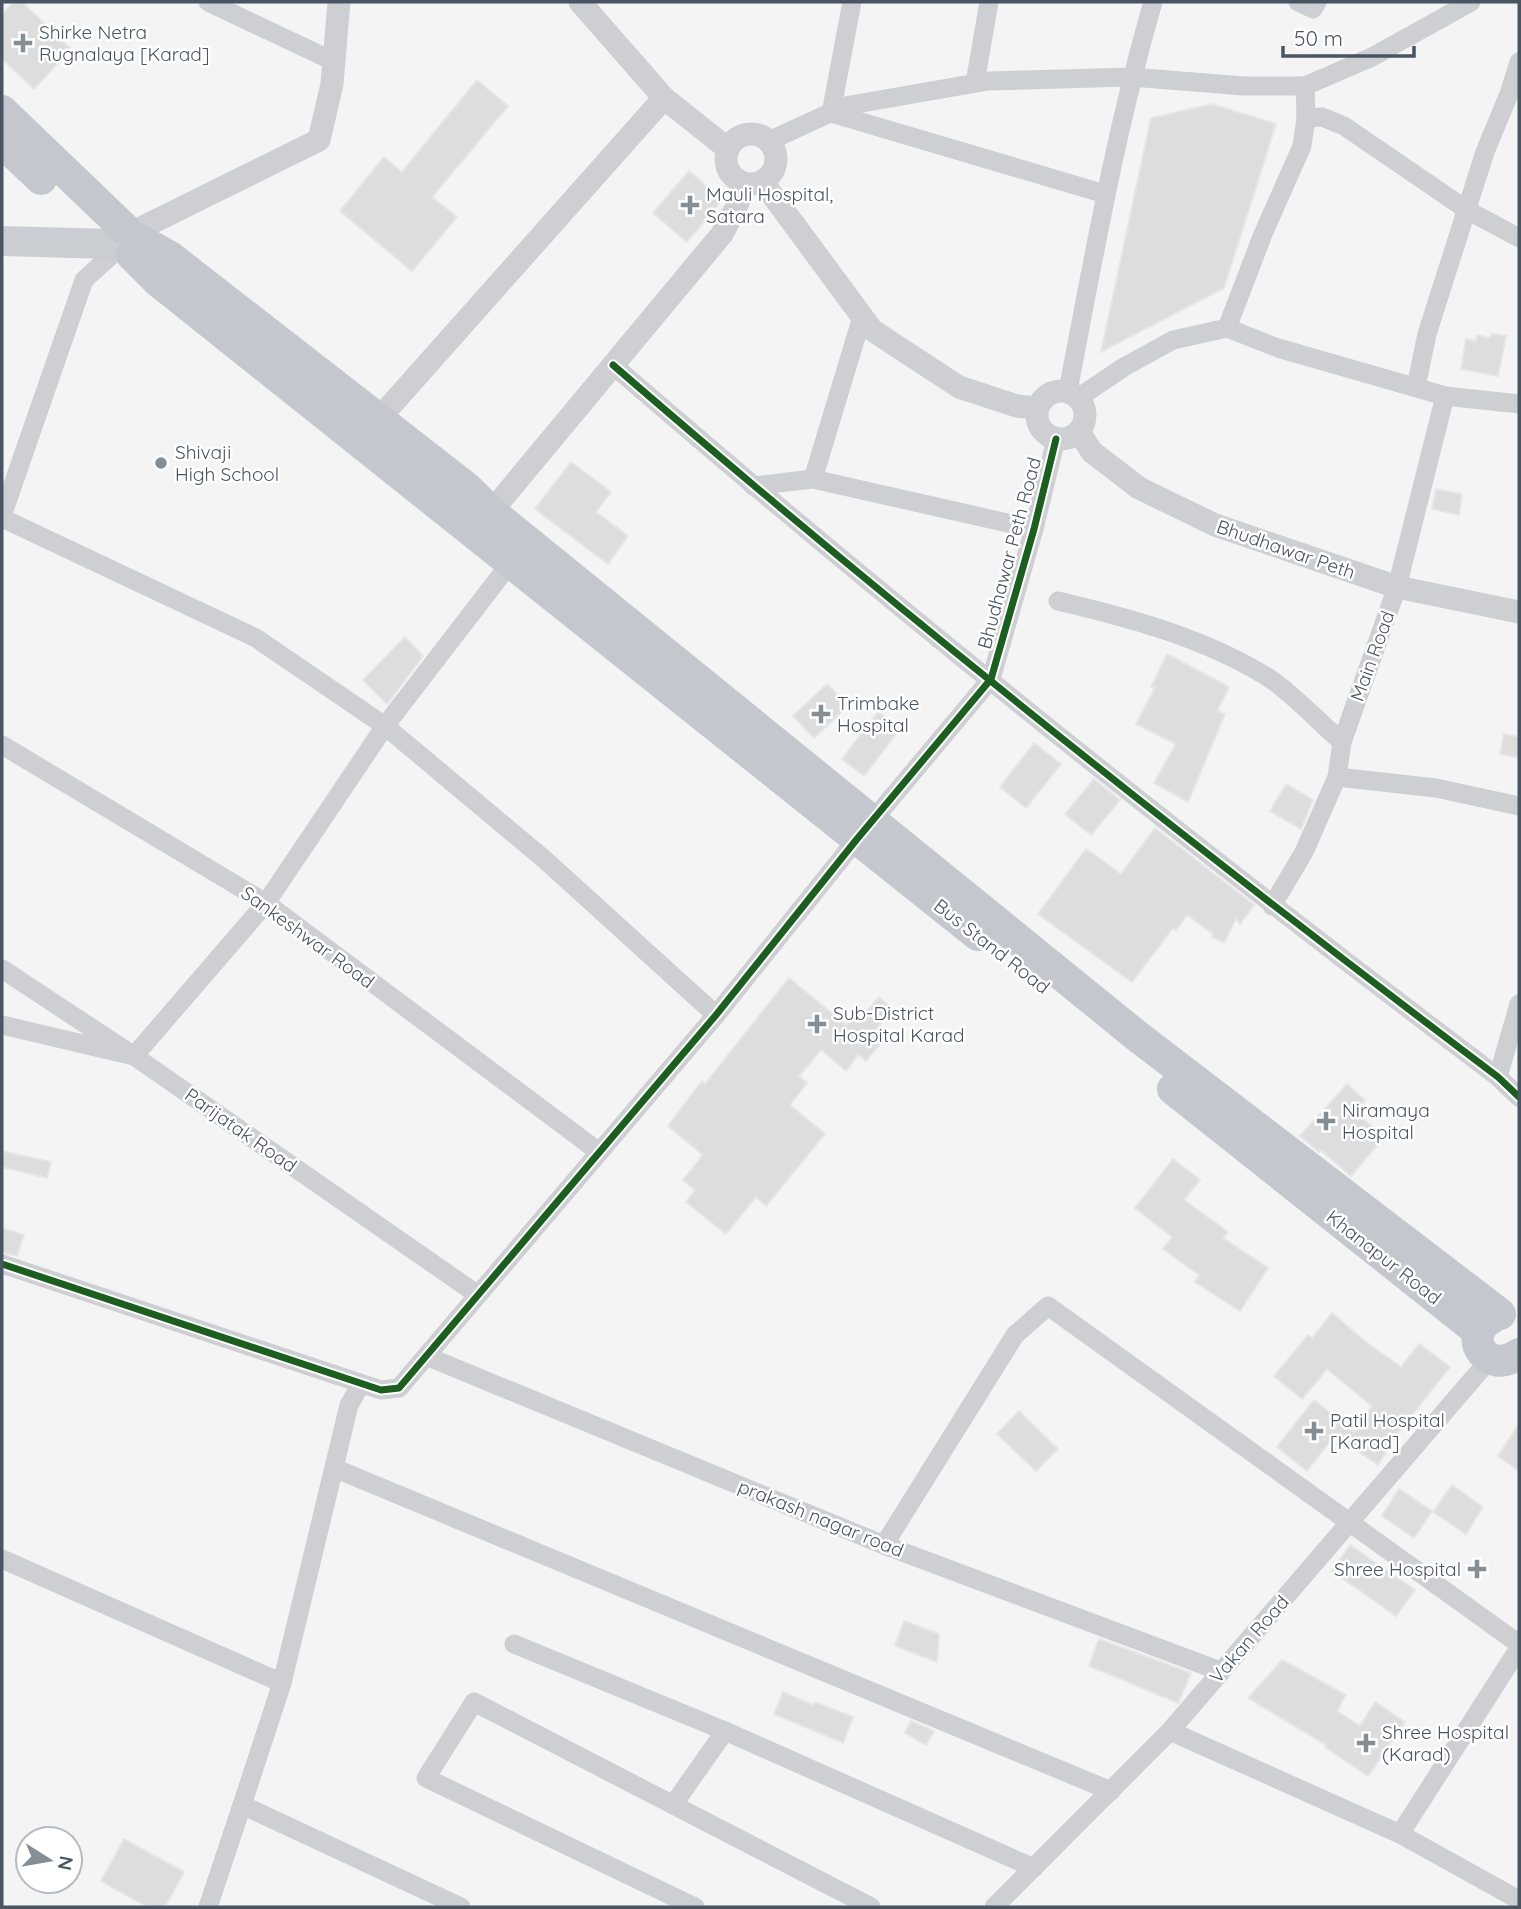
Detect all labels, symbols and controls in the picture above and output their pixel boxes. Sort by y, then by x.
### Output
scale bar [1283,14,1414,58]
place label: Shirke Netra Rugnalaya [Karad] [39,20,209,66]
text: 50 m [1294,25,1343,51]
marker: Shirke Netra Rugnalaya [Karad] [13,33,33,53]
place label: Mauli Hospital, Satara [706,182,833,228]
marker: Mauli Hospital, Satara [680,195,700,215]
place label: Shivaji High School [175,440,279,486]
marker: Shivaji High School [153,455,169,471]
street label: Bhudhawar Peth Road [972,455,1046,651]
street label: Bhudhawar Peth [1213,514,1359,584]
street label: Main Road [1345,607,1399,705]
place label: Trimbake Hospital [837,691,920,737]
marker: Trimbake Hospital [811,704,831,724]
street label: Sankeshwar Road [237,881,379,993]
street label: Bus Stand Road [929,893,1055,999]
place label: Sub-District Hospital Karad [833,1001,965,1047]
marker: Sub-District Hospital Karad [807,1014,827,1034]
street label: Parijatak Road [180,1083,302,1177]
place label: Niramaya Hospital [1342,1098,1430,1144]
marker: Niramaya Hospital [1316,1111,1336,1131]
street label: Khanapur Road [1322,1205,1446,1309]
place label: Patil Hospital [Karad] [1330,1408,1445,1454]
marker: Patil Hospital [Karad] [1304,1421,1324,1441]
street label: prakash nagar road [735,1474,907,1562]
place label: Shree Hospital [1334,1557,1461,1581]
marker: Shree Hospital [1467,1559,1487,1579]
street label: Vakan Road [1204,1590,1294,1688]
place label: Shree Hospital (Karad) [1382,1720,1509,1766]
marker: Shree Hospital (Karad) [1356,1733,1376,1753]
north arrow [14,1825,84,1895]
text: N [53,1854,79,1872]

